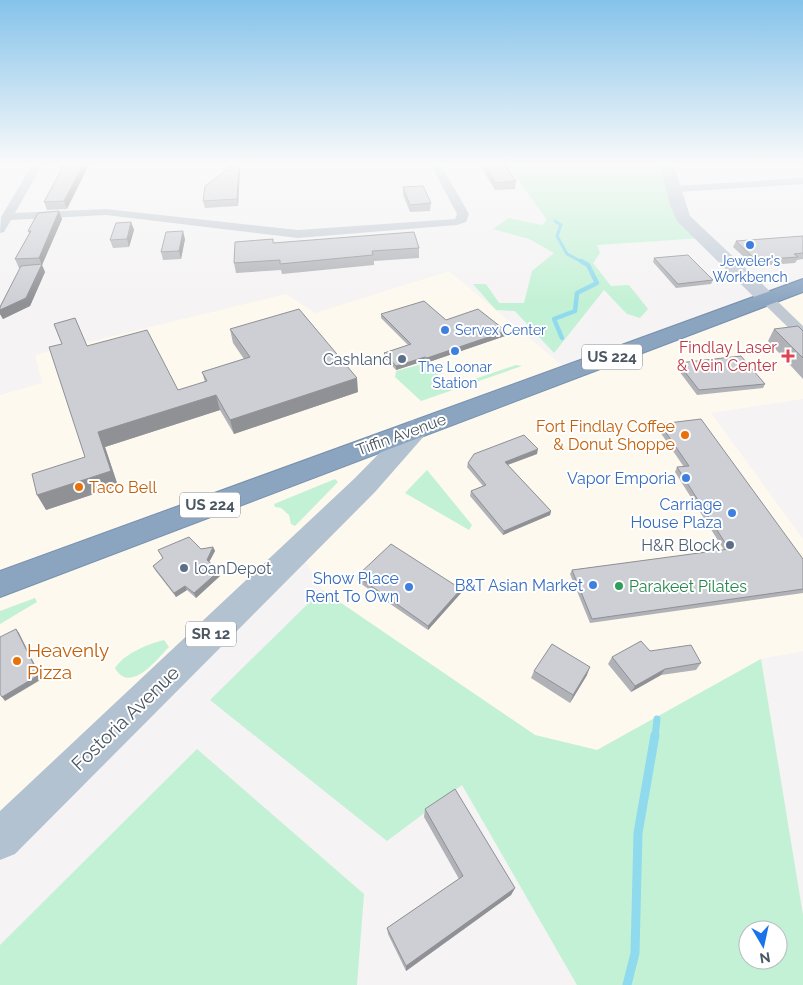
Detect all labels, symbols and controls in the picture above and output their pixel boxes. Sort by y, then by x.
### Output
marker: Jeweler's Workbench [744,239,756,251]
place label: Jeweler's Workbench [712,253,788,285]
place label: Servex Center [455,322,546,338]
marker: Servex Center [439,324,451,336]
place label: Findlay Laser & Vein Center [677,338,777,375]
road number: US 224 [582,344,642,370]
marker: The Loonar Station [449,345,461,357]
marker: Findlay Laser & Vein Center [781,349,795,363]
place label: Cashland [323,350,392,369]
marker: Cashland [396,353,408,365]
place label: The Loonar Station [418,359,492,391]
street label: Tiffin Avenue [354,409,449,459]
place label: Fort Findlay Coffee & Donut Shoppe [536,417,675,454]
marker: Fort Findlay Coffee & Donut Shoppe [679,429,691,441]
place label: Vapor Emporia [567,469,676,488]
marker: Vapor Emporia [680,472,692,484]
place label: Taco Bell [89,478,158,497]
marker: Taco Bell [73,481,85,493]
road number: US 224 [180,492,240,518]
place label: Carriage House Plaza [630,495,722,532]
marker: Carriage House Plaza [726,507,738,519]
place label: H&R Block [641,536,721,555]
marker: H&R Block [724,539,736,551]
place label: loanDepot [194,559,272,578]
marker: loanDepot [178,562,190,574]
place label: Show Place Rent To Own [305,569,399,606]
place label: B&T Asian Market [455,576,584,595]
place label: Parakeet Pilates [629,577,747,596]
marker: B&T Asian Market [587,579,599,591]
marker: Parakeet Pilates [613,580,625,592]
marker: Show Place Rent To Own [403,581,415,593]
road number: SR 12 [186,622,236,646]
place label: Heavenly Pizza [27,639,109,683]
marker: Heavenly Pizza [11,655,23,667]
street label: Fostoria Avenue [67,661,183,775]
north arrow [738,920,788,970]
text: N [759,949,772,967]

